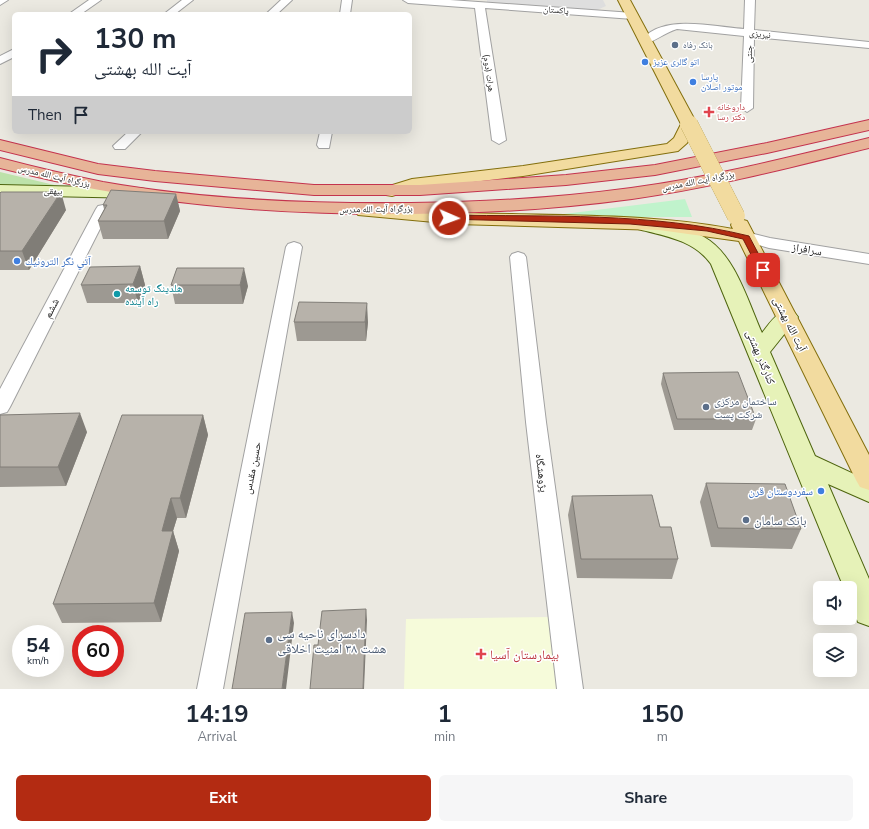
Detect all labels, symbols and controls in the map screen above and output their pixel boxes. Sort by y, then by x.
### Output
street label: پاکستان [543,3,570,17]
text: 130 m [94,20,177,58]
street label: نیریزی [749,27,772,41]
icon: right [28,28,80,80]
place label: بانک رفاه [683,39,713,51]
marker: بانک رفاه [670,40,680,50]
street label: جنتی [743,45,755,63]
street label: هرات (دوم) [479,54,498,93]
place label: اتو گالری عزیز [652,56,699,68]
text: آیت الله بهشتی [94,57,192,81]
marker: اتو گالری عزیز [640,57,650,67]
place label: پارسا موتور اصلان [701,71,742,93]
marker: پارسا موتور اصلان [688,77,698,87]
place label: داروخانه دکتر رسا [717,101,746,123]
icon: arrive [70,104,92,126]
text: Then [28,105,62,125]
marker: داروخانه دکتر رسا [704,107,714,117]
street label: بزرگراه آیت الله مدرس [17,162,92,190]
street label: بزرگراه آیت الله مدرس [661,168,736,194]
street label: بیهقی [43,185,63,197]
position arrow [428,197,470,239]
street label: بزرگراه آیت الله مدرس [339,202,413,216]
street label: سرافراز [790,240,823,259]
pin [746,253,780,287]
place label: آتي نگر الترونيك [25,254,91,270]
marker: آتي نگر الترونيك [12,256,22,266]
icon: arrive [752,259,774,281]
place label: هلدینگ توسعه راه آینده [125,281,183,309]
marker: هلدینگ توسعه راه آینده [112,289,122,299]
street label: آیت الله بهشتی [769,294,810,354]
street label: ششم [40,296,63,321]
street label: کنارگذر بهشتی [742,328,779,387]
place label: ساختمان مرکزی شرکت پست [714,394,777,422]
marker: ساختمان مرکزی شرکت پست [701,402,711,412]
street label: حسین مقدس [240,441,265,496]
street label: پژوهشگاه [532,453,551,493]
place label: سفردوستان قرن [749,484,813,499]
marker: سفردوستان قرن [816,486,826,496]
place label: بانک سامان [754,512,807,530]
marker: بانک سامان [741,515,751,525]
map controls [813,581,857,677]
button: sound [813,581,857,625]
speed limit sign: 60 [72,625,124,677]
place label: دادسرای ناحیه سی هشت ۳۸ امنیت اخلاقی [277,625,386,658]
text: 54 [26,632,50,659]
button: layers [813,633,857,677]
marker: دادسرای ناحیه سی هشت ۳۸ امنیت اخلاقی [264,635,274,645]
place label: بیمارستان آسیا [490,646,559,664]
marker: بیمارستان آسیا [475,648,487,660]
text: km/h [27,654,49,668]
text: 14:19 [185,698,249,730]
text: 1 [437,698,452,730]
text: 150 [641,698,684,730]
text: Arrival [197,728,237,746]
text: min [434,728,455,746]
text: m [657,728,668,746]
button: Exit [16,775,431,821]
button: Share [439,775,853,821]

